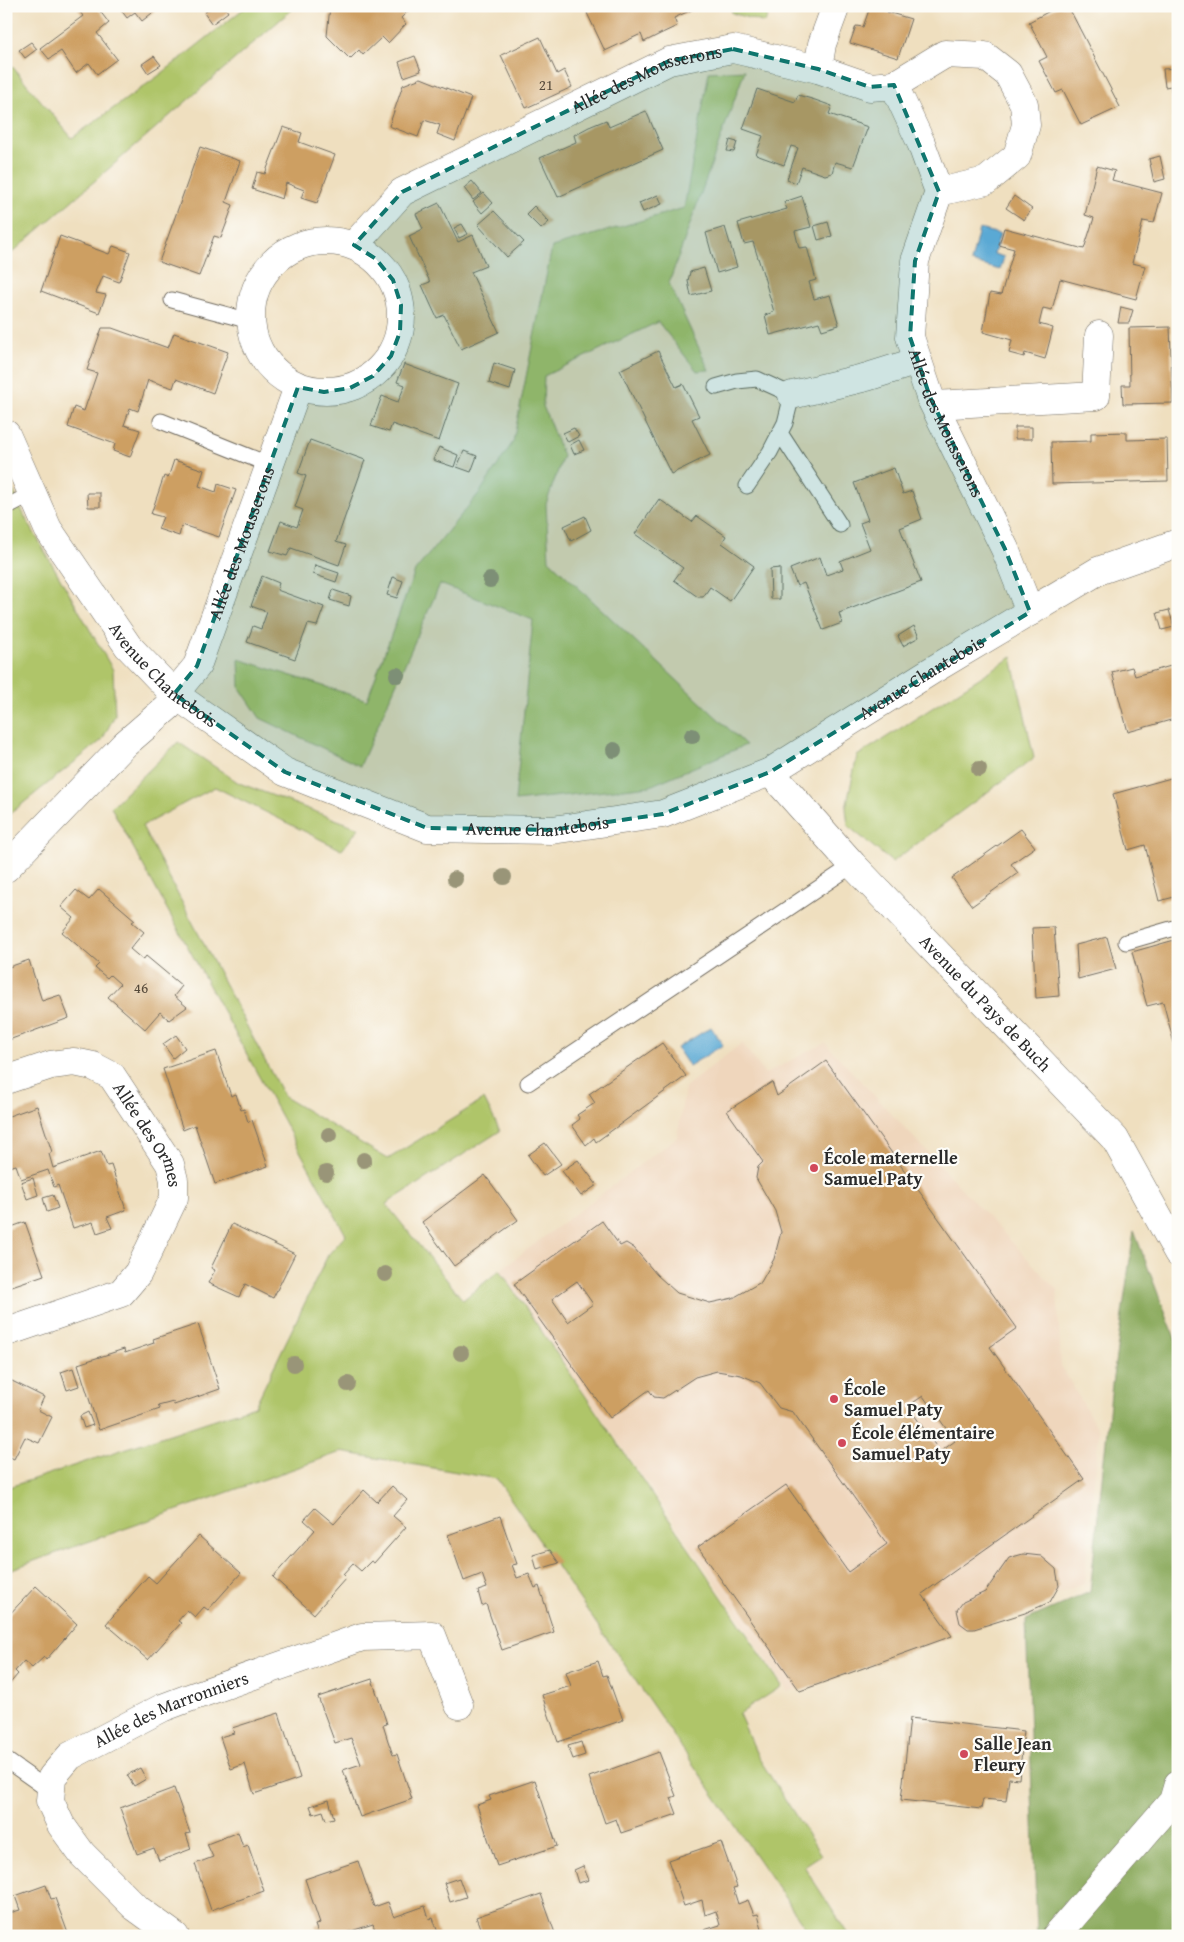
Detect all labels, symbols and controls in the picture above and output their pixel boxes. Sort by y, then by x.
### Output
street label: Allée des Mousserons [566,37,724,120]
house number: 21 [539,74,553,95]
street label: Allée des Mousserons [902,344,991,502]
street label: Allée des Mousserons [201,462,281,623]
street label: Avenue Chantebois [102,616,223,734]
street label: Avenue Chantebois [853,628,989,726]
street label: Avenue Chantebois [466,808,611,843]
street label: Avenue du Pays de Buch [913,928,1058,1078]
house number: 46 [134,977,148,998]
street label: Allée des Ormes [106,1076,188,1187]
place label: École maternelle Samuel Paty [824,1144,958,1192]
marker: École maternelle Samuel Paty [808,1162,820,1174]
place label: École Samuel Paty [844,1375,943,1423]
marker: École Samuel Paty [828,1393,840,1405]
place label: École élémentaire Samuel Paty [852,1419,995,1467]
marker: École élémentaire Samuel Paty [836,1437,848,1449]
street label: Allée des Marronniers [89,1664,252,1754]
place label: Salle Jean Fleury [974,1730,1052,1778]
marker: Salle Jean Fleury [958,1748,970,1760]

